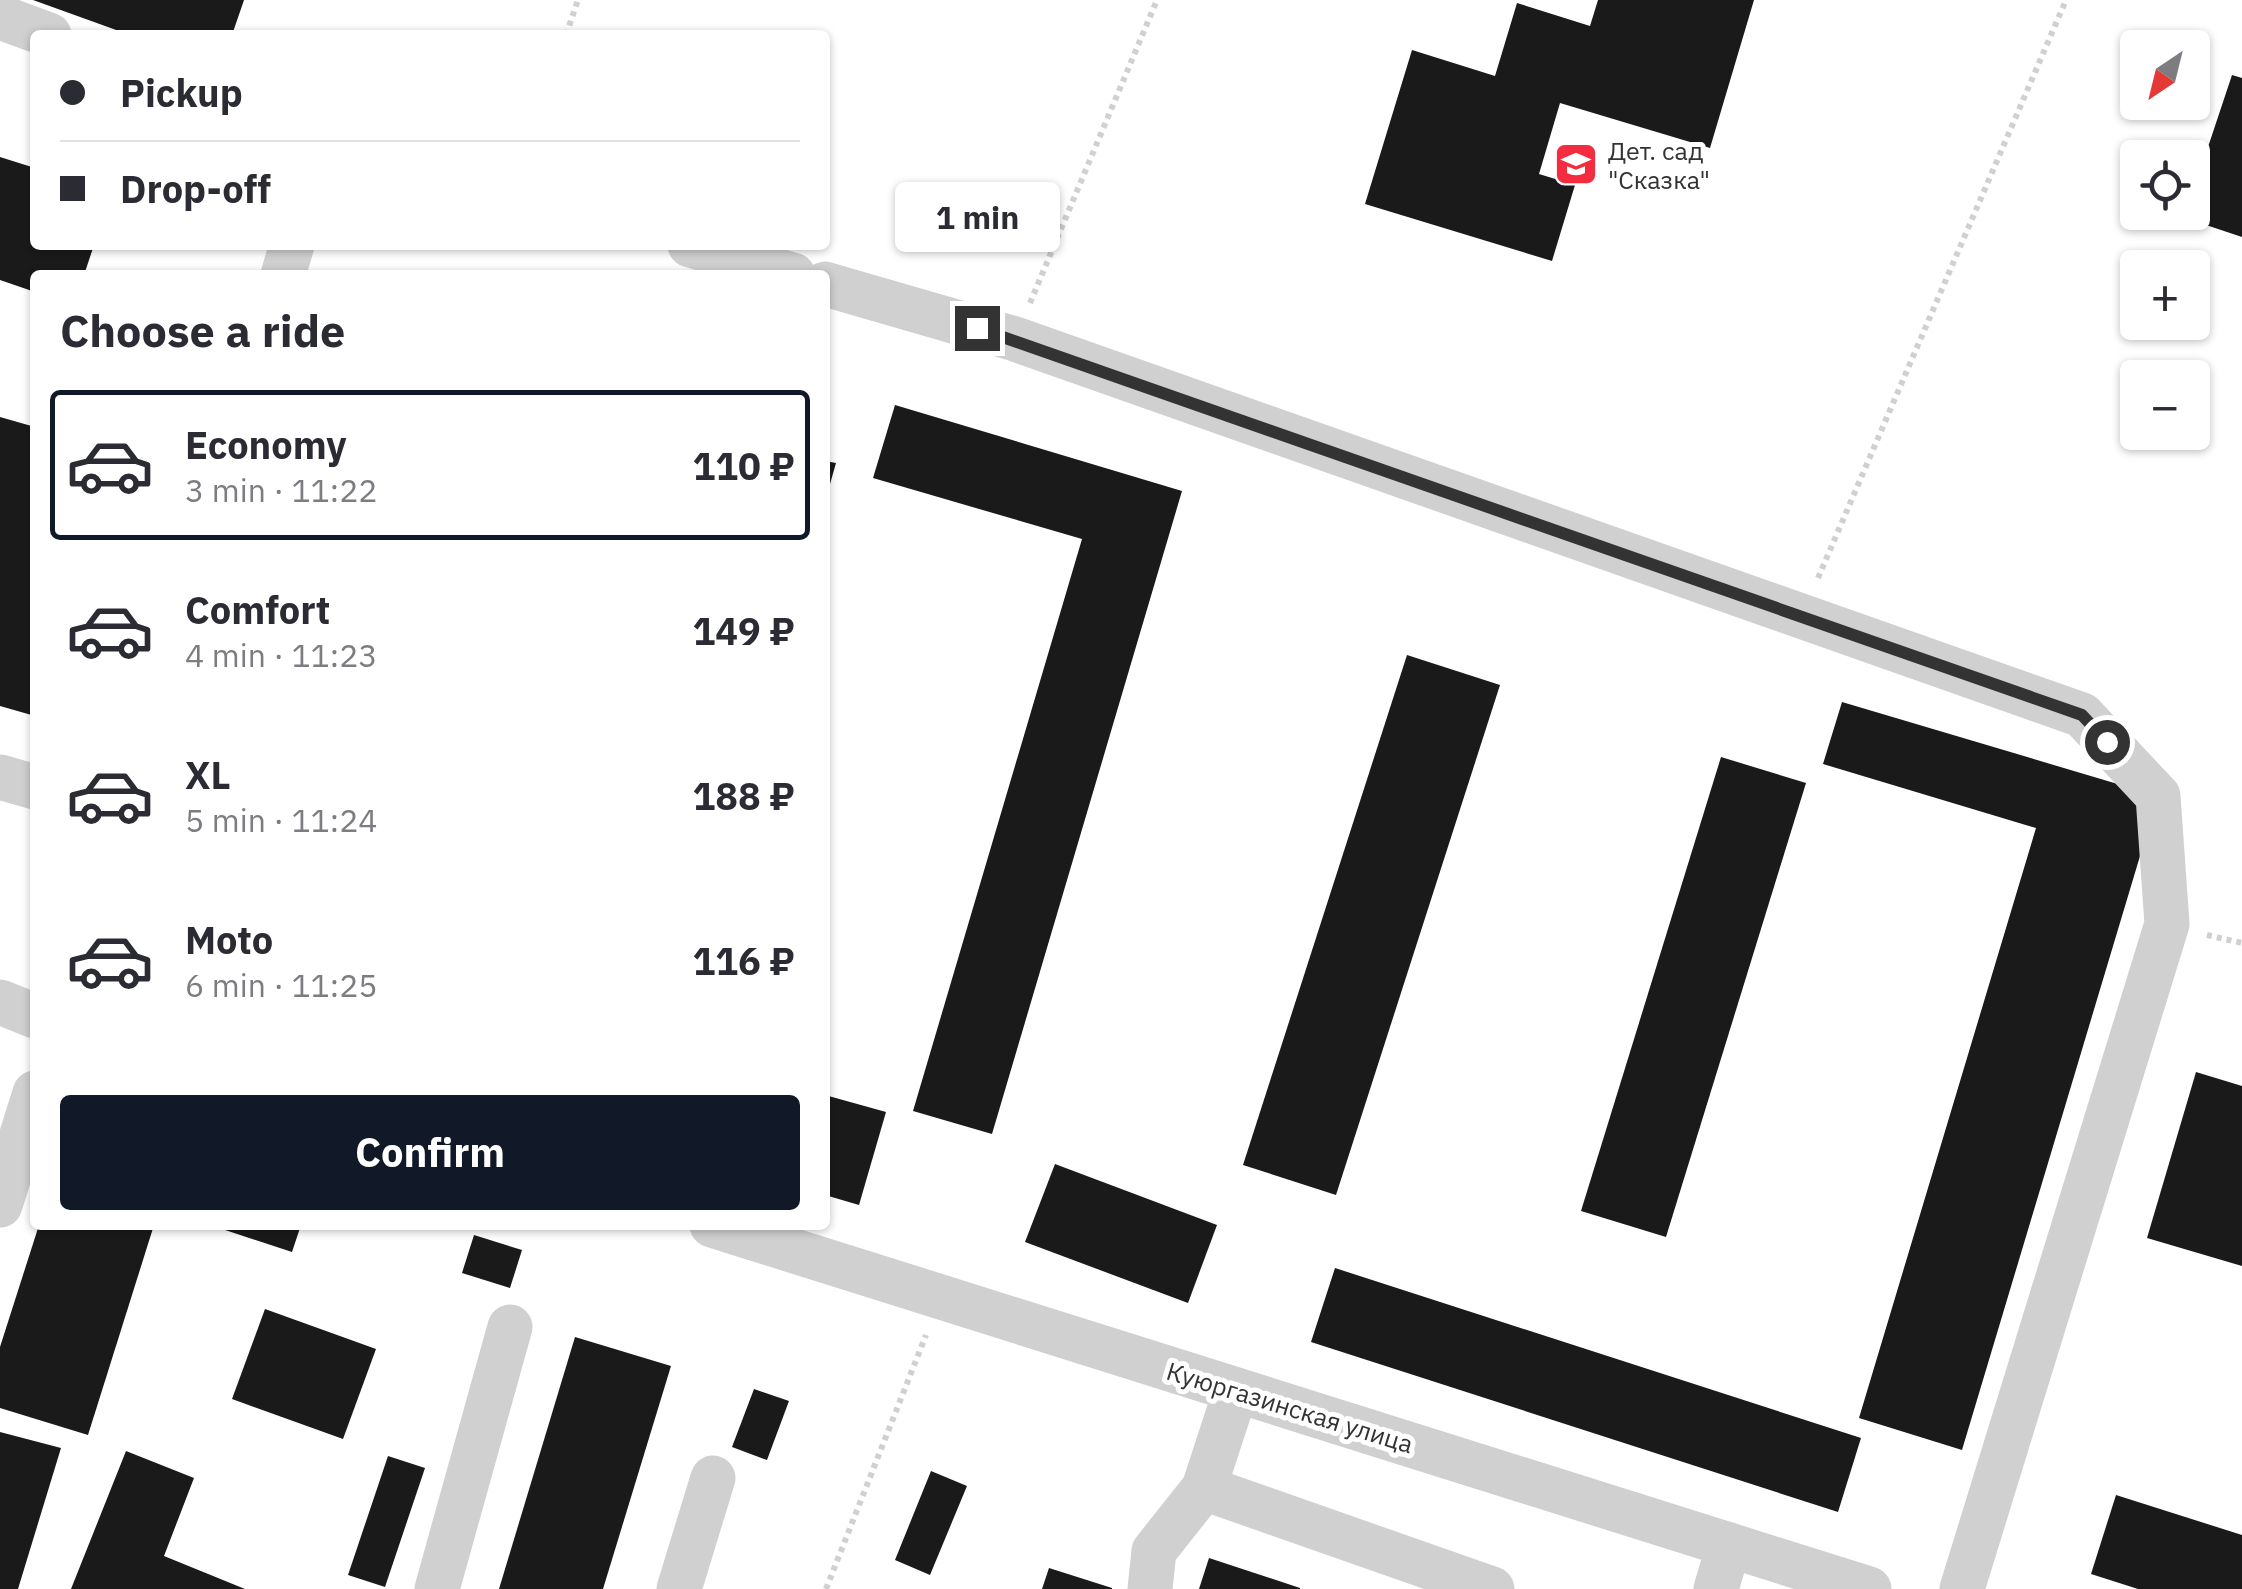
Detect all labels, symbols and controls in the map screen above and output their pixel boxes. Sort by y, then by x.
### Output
north arrow [2120,30,2210,120]
map controls [2120,30,2210,450]
text: Pickup [120,68,243,117]
place label: Дет. сад "Сказка" [1608,134,1710,196]
button: locate [2120,140,2210,230]
school or university icon: Дет. сад "Сказка" [1553,141,1599,187]
text: Drop-off [120,164,271,213]
callout: 1 min [894,183,1060,253]
text: 1 min [936,196,1019,238]
button: + [2120,250,2210,340]
text: Choose a ride [60,301,345,359]
route end [955,306,1000,351]
button: − [2120,360,2210,450]
icon: car [65,420,155,510]
text: Economy [185,420,347,469]
text: 110 ₽ [693,441,795,490]
text: 3 min · 11:22 [185,469,378,511]
icon: car [65,585,155,675]
text: Comfort [185,585,330,634]
text: 149 ₽ [693,606,795,655]
text: 4 min · 11:23 [185,634,378,676]
route start [2085,720,2130,765]
icon: car [65,750,155,840]
text: XL [185,750,231,799]
text: 188 ₽ [693,771,795,820]
text: 5 min · 11:24 [185,799,378,841]
icon: car [65,915,155,1005]
text: Moto [185,915,273,964]
text: 116 ₽ [693,936,795,985]
text: 6 min · 11:25 [185,964,378,1006]
button: Confirm [60,1095,800,1210]
street label: Куюргазинская улица [1163,1354,1417,1460]

